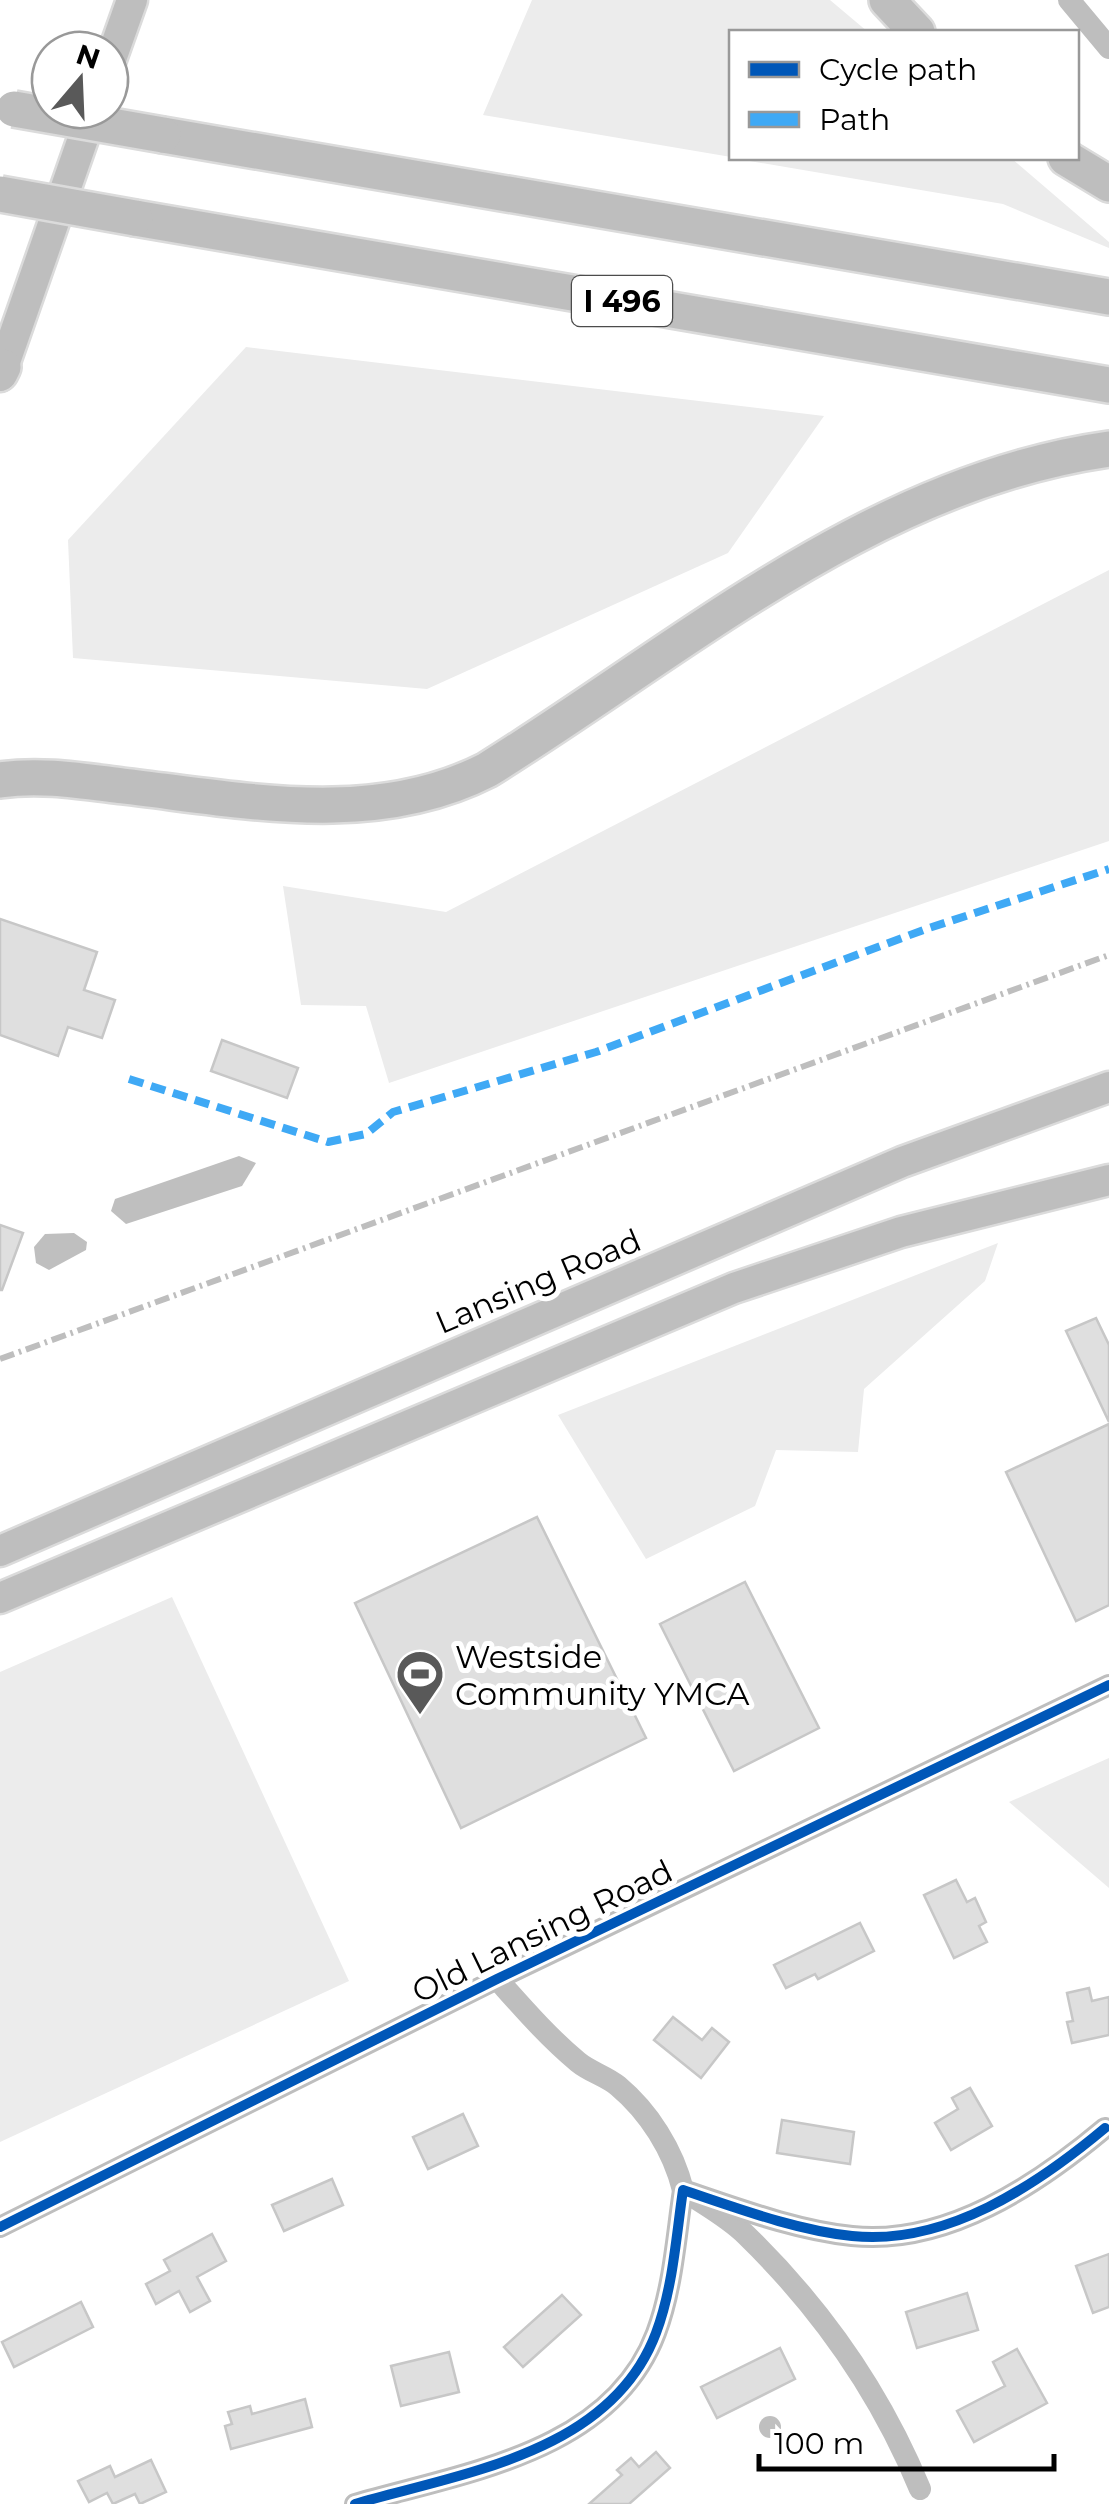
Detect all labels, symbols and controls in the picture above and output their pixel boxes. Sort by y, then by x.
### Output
north arrow [30,30,130,130]
legend [729,30,1079,160]
text: N [72,37,104,76]
text: Cycle path [819,51,977,88]
text: Path [819,101,890,138]
road number: I 496 [572,276,672,326]
street label: Lansing Road [429,1220,647,1342]
place label: Westside Community YMCA [455,1637,749,1713]
sports icon: Westside Community YMCA [394,1648,446,1716]
street label: Old Lansing Road [405,1851,679,2011]
scale bar [759,2409,1054,2471]
text: 100 m [774,2425,864,2462]

